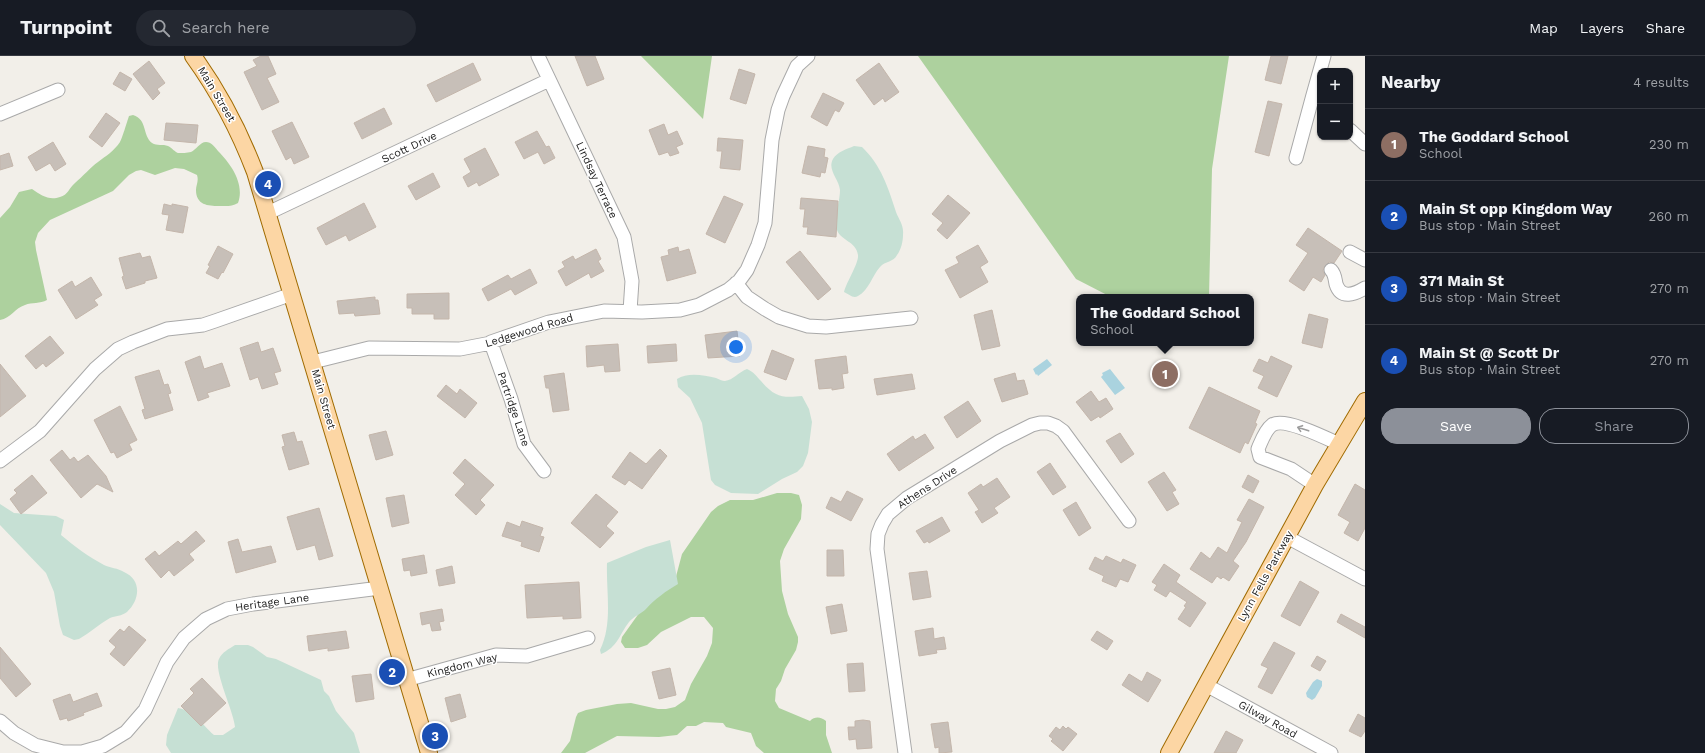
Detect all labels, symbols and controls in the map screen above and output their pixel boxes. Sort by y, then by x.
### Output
search box [136,10,416,46]
text: Turnpoint [20,16,112,39]
icon: search [150,17,172,39]
text: Search here [182,19,270,37]
text: Map [1529,20,1558,36]
text: Layers [1580,20,1624,36]
text: Share [1646,20,1685,36]
street label: Main Street [195,64,238,125]
map controls [1317,68,1353,140]
button: + [1317,68,1353,104]
text: Nearby [1381,72,1440,92]
text: 4 results [1633,75,1689,90]
button: − [1317,104,1353,140]
text: The Goddard School [1419,128,1569,146]
street label: Scott Drive [380,129,439,166]
text: 1 [1391,137,1397,152]
text: 230 m [1649,137,1689,152]
street label: Lindsay Terrace [573,140,620,221]
text: School [1419,146,1462,161]
pin: 4 [255,169,281,199]
text: Main St opp Kingdom Way [1419,200,1612,218]
text: 2 [1390,209,1398,224]
text: 260 m [1649,209,1689,224]
text: Bus stop · Main Street [1419,218,1560,233]
text: 371 Main St [1419,272,1504,290]
text: 3 [1390,281,1398,296]
text: 270 m [1650,281,1689,296]
text: Bus stop · Main Street [1419,290,1560,305]
popup [1076,294,1254,346]
text: The Goddard School [1090,304,1240,322]
street label: Ledgewood Road [484,311,575,350]
text: School [1090,322,1133,337]
your location [726,337,746,357]
text: Main St @ Scott Dr [1419,344,1559,362]
text: 4 [1390,353,1398,368]
text: 270 m [1650,353,1689,368]
pin: 1 [1152,359,1178,389]
text: Bus stop · Main Street [1419,362,1560,377]
street label: Main Street [309,367,338,431]
street label: Partridge Lane [495,370,532,448]
button: Save [1381,408,1531,444]
button: Share [1539,408,1689,444]
one-way arrow [1297,425,1309,433]
street label: Athens Drive [895,463,959,511]
street label: Lynn Fells Parkway [1235,528,1296,624]
street label: Heritage Lane [234,591,310,614]
street label: Kingdom Way [426,650,499,680]
pin: 2 [379,657,405,687]
street label: Gilway Road [1236,698,1299,741]
pin: 3 [422,721,448,751]

